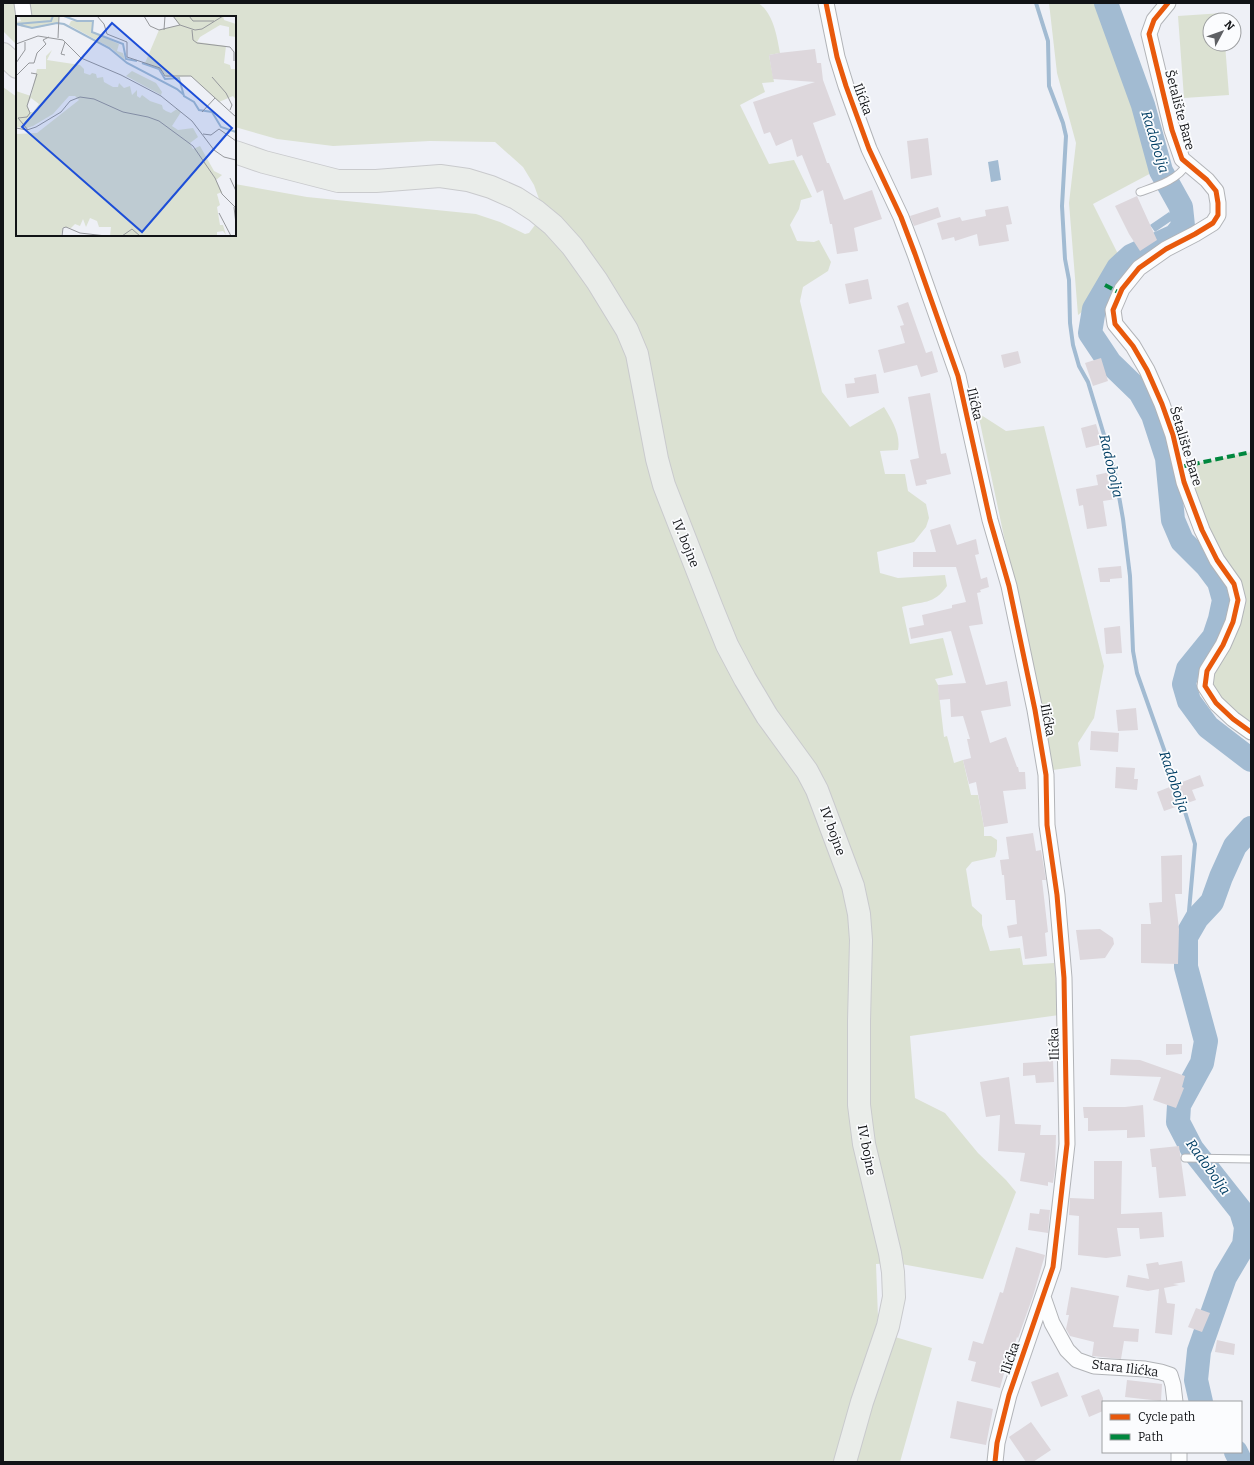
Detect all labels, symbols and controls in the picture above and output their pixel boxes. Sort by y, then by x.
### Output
north arrow [1202,12,1242,52]
inset map [16,16,236,236]
text: N [1221,18,1237,34]
street label: Šetalište Bare [1162,68,1198,152]
street label: Ilićka [850,81,876,117]
water label: Radobolja [1137,109,1173,175]
street label: Ilićka [964,386,986,422]
street label: Šetalište Bare [1167,404,1205,488]
water label: Radobolja [1095,433,1127,499]
street label: IV. bojne [669,517,703,569]
street label: Ilićka [1038,702,1058,738]
water label: Radobolja [1155,749,1193,815]
street label: IV. bojne [817,804,849,858]
street label: Ilićka [1046,1027,1062,1061]
street label: IV. bojne [855,1123,879,1177]
water label: Radobolja [1182,1136,1234,1198]
street label: Ilićka [998,1340,1022,1376]
street label: Stara Ilićka [1091,1356,1159,1380]
legend [1102,1401,1242,1453]
text: Cycle path [1138,1410,1196,1424]
text: Path [1138,1430,1164,1444]

